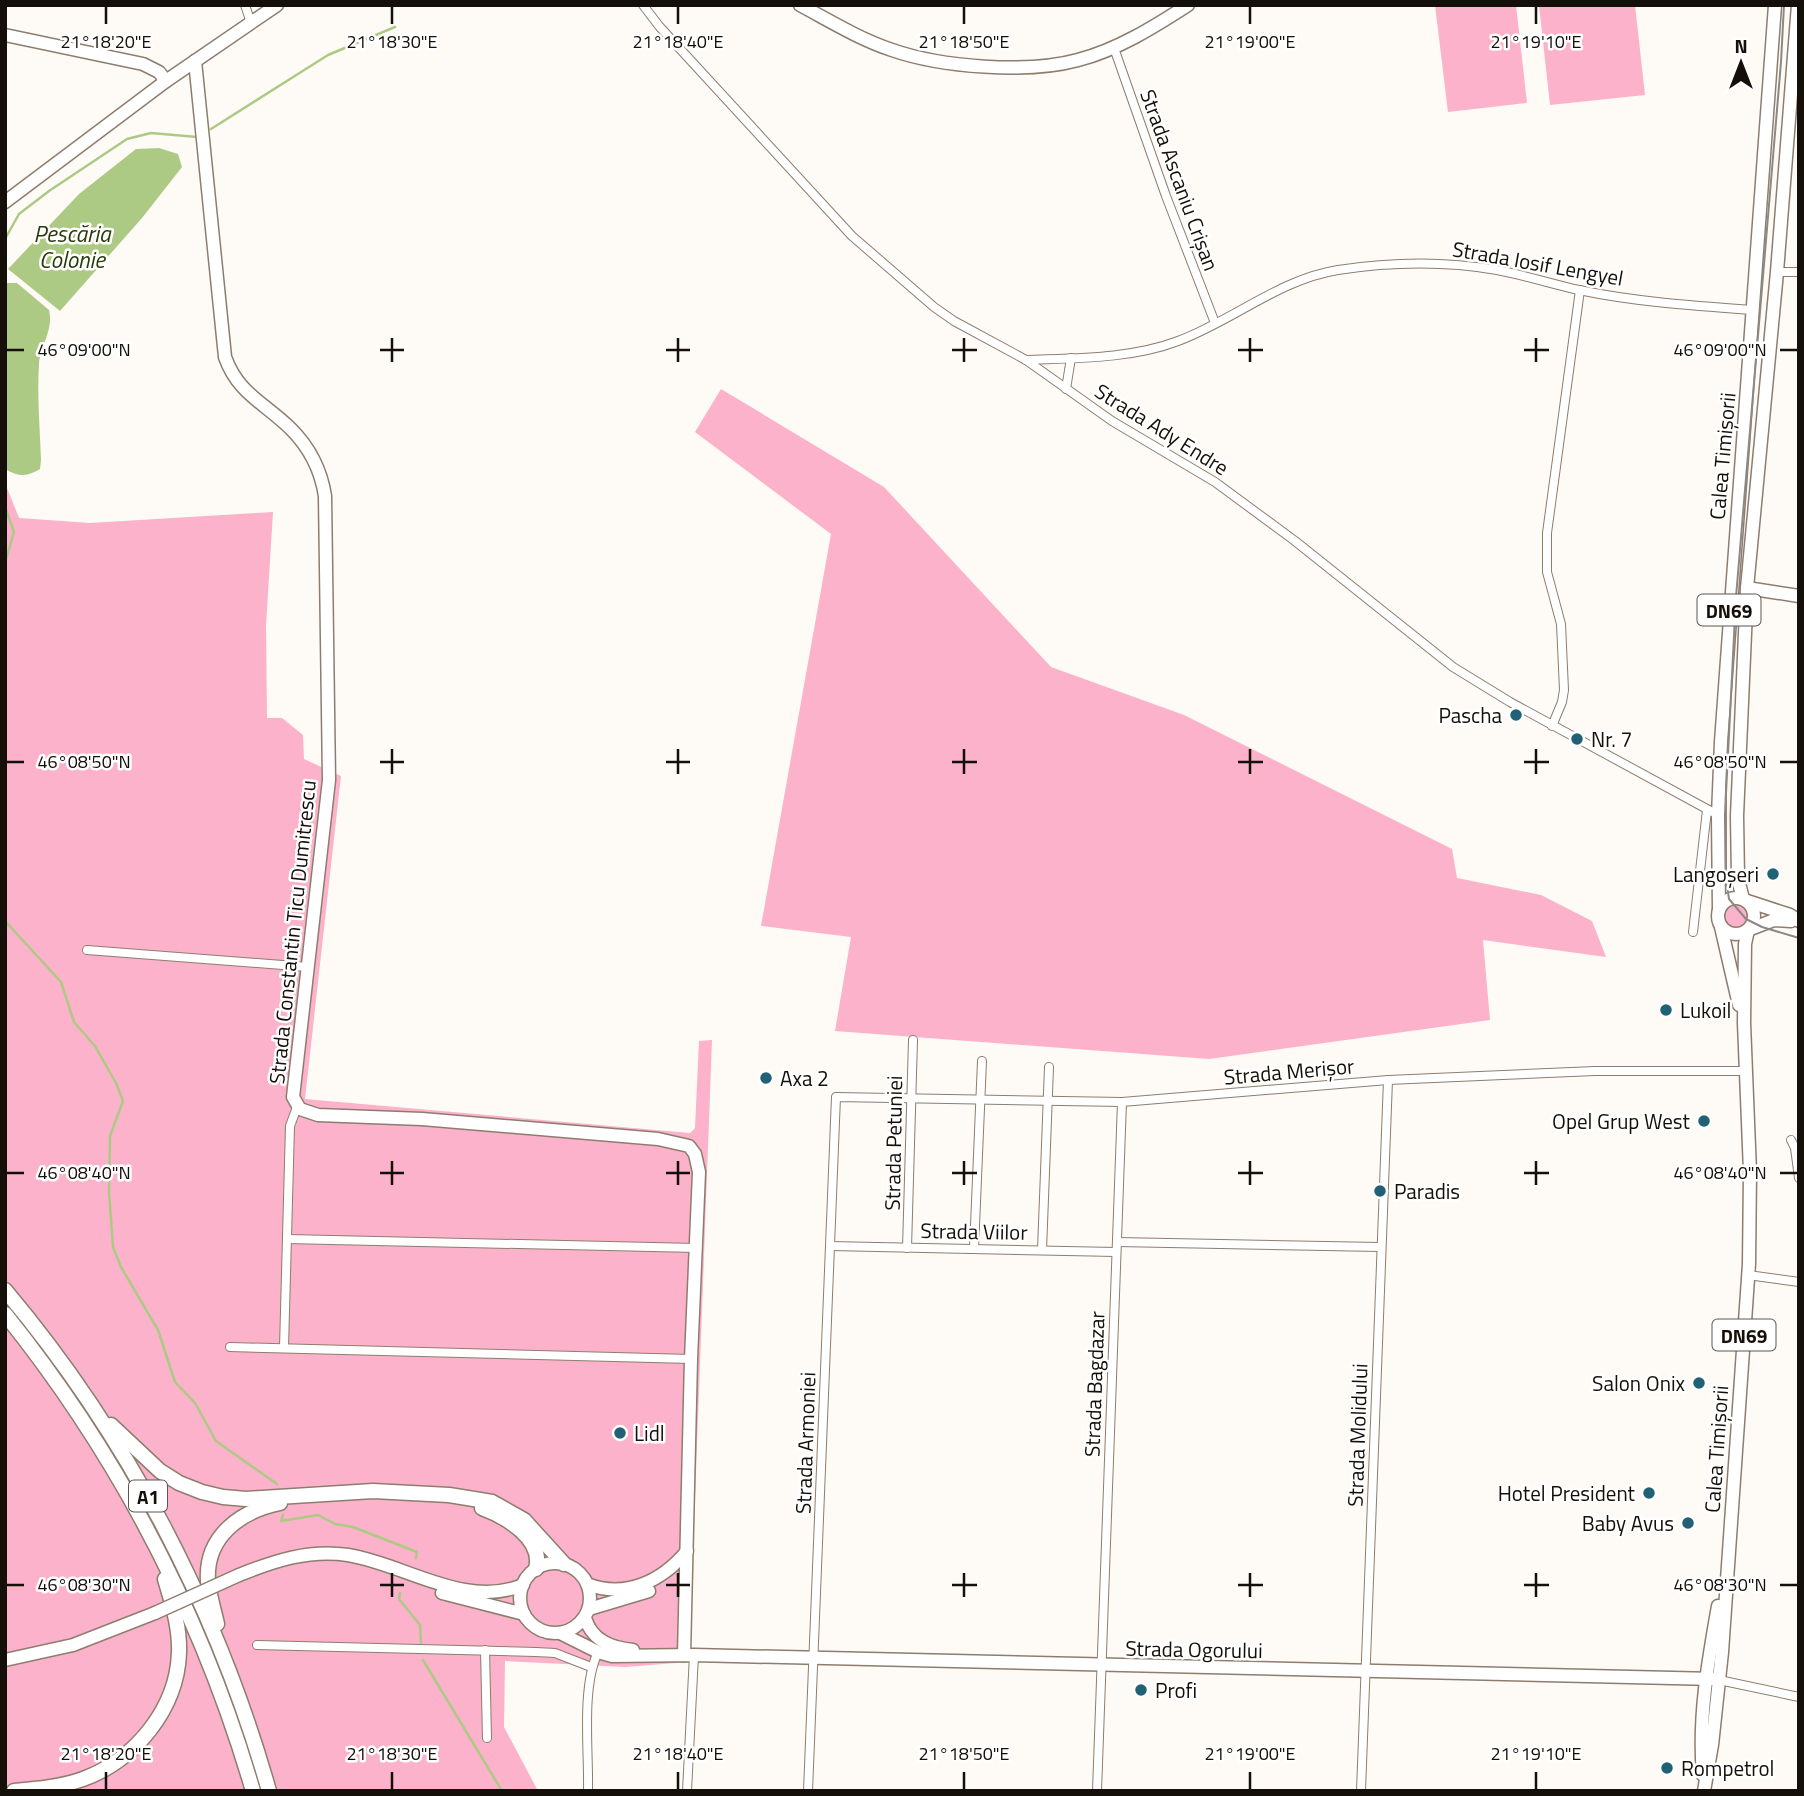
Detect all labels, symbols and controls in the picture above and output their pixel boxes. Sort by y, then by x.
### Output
text: 21°18'20"E [61,28,152,55]
text: 21°18'30"E [347,28,438,55]
text: 21°18'40"E [633,28,724,55]
text: 21°18'50"E [919,28,1010,55]
text: 21°19'00"E [1205,28,1296,55]
text: 21°19'10"E [1491,28,1582,55]
north arrow [1706,28,1776,98]
text: N [1734,31,1748,60]
street label: Strada Ascaniu Crișan [1132,85,1228,275]
water label: Pescăria Colonie [33,216,112,277]
street label: Strada Iosif Lengyel [1450,232,1626,294]
text: 46°09'00"N [37,336,131,363]
text: 46°09'00"N [1673,336,1767,363]
street label: Strada Ady Endre [1089,375,1235,483]
street label: Calea Timișorii [1700,391,1744,521]
road number: DN69 [1698,594,1760,625]
place label: Pascha [1438,699,1502,731]
marker: Pascha [1508,707,1524,723]
place label: Nr. 7 [1591,723,1632,755]
marker: Nr. 7 [1569,731,1585,747]
text: 46°08'50"N [37,748,131,775]
text: 46°08'50"N [1673,748,1767,775]
street label: Strada Constantin Ticu Dumitrescu [260,778,324,1086]
place label: Langoșeri [1673,858,1759,890]
marker: Langoșeri [1765,866,1781,882]
place label: Lukoil [1680,994,1731,1026]
marker: Lukoil [1658,1002,1674,1018]
street label: Strada Merișor [1222,1049,1356,1093]
place label: Axa 2 [780,1062,829,1094]
marker: Axa 2 [758,1070,774,1086]
street label: Strada Petuniei [876,1075,910,1211]
place label: Opel Grup West [1552,1105,1691,1137]
marker: Opel Grup West [1696,1113,1712,1129]
text: 46°08'40"N [37,1159,131,1186]
text: 46°08'40"N [1673,1159,1767,1186]
place label: Paradis [1394,1175,1460,1207]
marker: Paradis [1372,1183,1388,1199]
street label: Strada Viilor [920,1214,1028,1248]
street label: Strada Bagdazar [1075,1311,1113,1457]
road number: DN69 [1712,1320,1776,1350]
street label: Strada Molidului [1339,1363,1375,1507]
place label: Salon Onix [1592,1367,1686,1399]
street label: Strada Armoniei [787,1371,823,1515]
marker: Salon Onix [1691,1375,1707,1391]
street label: Calea Timișorii [1696,1384,1736,1514]
place label: Lidl [634,1417,665,1449]
marker: Lidl [612,1425,628,1441]
place label: Hotel President [1498,1477,1636,1509]
road number: A1 [129,1480,167,1512]
marker: Hotel President [1641,1485,1657,1501]
place label: Baby Avus [1582,1507,1674,1539]
marker: Baby Avus [1680,1515,1696,1531]
text: 46°08'30"N [37,1571,131,1598]
text: 46°08'30"N [1673,1571,1767,1598]
street label: Strada Ogorului [1125,1632,1263,1666]
place label: Profi [1155,1674,1197,1706]
marker: Profi [1133,1682,1149,1698]
text: 21°18'20"E [61,1740,152,1767]
text: 21°18'30"E [347,1740,438,1767]
text: 21°18'40"E [633,1740,724,1767]
text: 21°18'50"E [919,1740,1010,1767]
text: 21°19'00"E [1205,1740,1296,1767]
text: 21°19'10"E [1491,1740,1582,1767]
place label: Rompetrol [1681,1752,1774,1784]
marker: Rompetrol [1659,1760,1675,1776]

